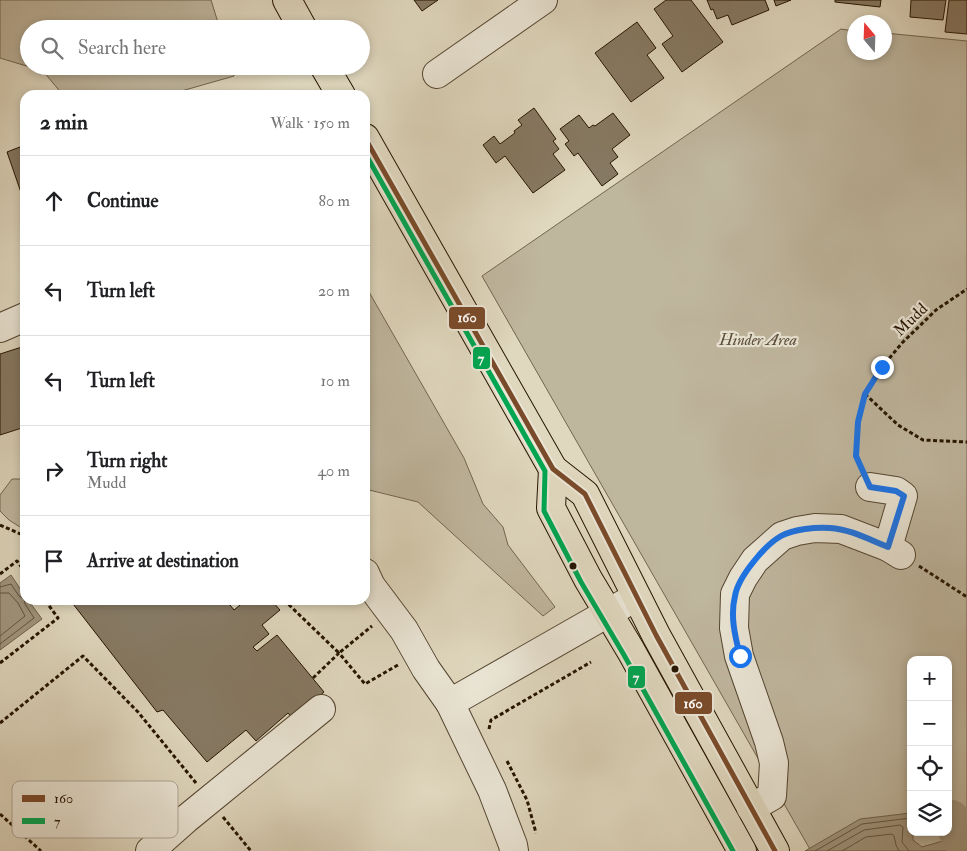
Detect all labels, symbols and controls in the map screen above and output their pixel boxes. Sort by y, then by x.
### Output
north arrow [847,15,892,60]
search box [20,20,370,75]
icon: search [38,34,66,62]
text: Search here [78,36,166,60]
text: 2 min [40,109,88,136]
text: Walk · 150 m [270,113,350,133]
icon: ahead [40,187,68,215]
text: Continue [87,189,158,213]
text: 80 m [319,191,350,211]
icon: left [40,277,68,305]
text: Turn left [87,279,155,303]
text: 20 m [318,281,350,301]
street label: Mudd [890,299,932,341]
line badge: 160 [448,306,486,330]
text: 160 [457,309,477,326]
park label: Hinder Area [718,330,797,350]
line badge: 7 [472,346,491,370]
text: 7 [478,350,485,367]
route end [871,356,894,379]
icon: left [40,367,68,395]
text: Turn left [87,369,155,393]
text: 10 m [320,371,350,391]
text: Turn right [87,449,167,473]
icon: right [40,457,68,485]
text: 40 m [317,461,350,481]
text: Mudd [87,473,126,493]
icon: arrive [40,547,68,575]
text: Arrive at destination [87,549,239,573]
unlabelled marker [568,561,578,571]
route start [729,645,752,668]
map controls [907,656,952,836]
button: + [907,656,952,701]
unlabelled marker [670,664,680,674]
line badge: 7 [627,665,646,689]
text: 7 [633,669,640,686]
line badge: 160 [674,691,713,715]
text: 160 [683,695,703,712]
button: − [907,701,952,746]
button: locate [907,746,952,791]
legend [12,781,178,838]
text: 160 [54,790,73,807]
button: layers [907,791,952,836]
text: 7 [54,813,61,830]

